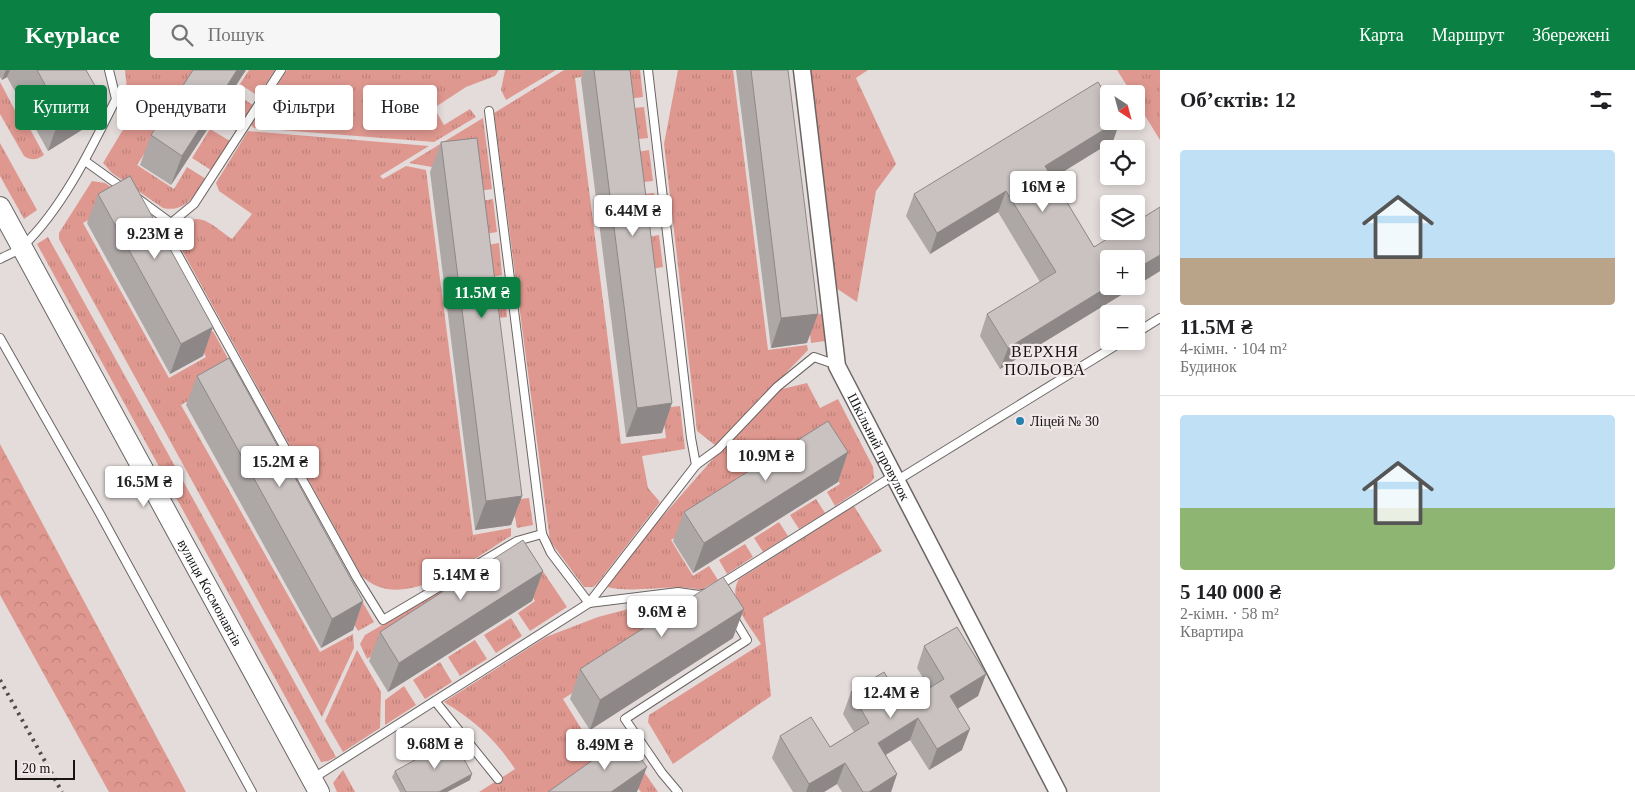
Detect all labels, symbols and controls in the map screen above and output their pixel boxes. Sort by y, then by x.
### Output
search box [150,13,500,58]
icon: search [168,21,196,49]
text: Keyplace [25,22,120,48]
text: Пошук [208,24,264,45]
text: Карта [1359,25,1404,45]
text: Маршрут [1432,25,1504,45]
text: Збережені [1532,25,1610,45]
chip: Купити [15,85,107,130]
chip: Орендувати [117,85,245,130]
chip: Фільтри [255,85,353,130]
chip: Нове [363,85,437,130]
north arrow [1100,85,1145,130]
map controls [1100,85,1145,350]
icon: filters [1587,86,1615,114]
text: Об’єктів: 12 [1180,88,1296,112]
button: locate [1100,140,1145,185]
pin: 16M ₴ [1008,170,1078,213]
text: 16M ₴ [1021,178,1065,195]
icon: home [1353,182,1443,272]
pin: 6.44M ₴ [587,194,679,237]
button: layers [1100,195,1145,240]
text: 6.44M ₴ [605,202,661,219]
pin: 9.23M ₴ [109,218,201,260]
text: 9.23M ₴ [127,225,183,242]
button: + [1100,250,1145,295]
pin: 11.5M ₴ [436,276,528,319]
text: 11.5M ₴ [454,284,510,301]
button: − [1100,305,1145,350]
text: 11.5M ₴ [1180,315,1252,339]
text: 4-кімн. · 104 m² [1180,340,1287,357]
district label: ВЕРХНЯ ПОЛЬОВА [1004,343,1086,378]
text: Будинок [1180,358,1237,375]
street label: Шкільний провулок [845,390,913,503]
place label: Ліцей № 30 [1030,414,1099,429]
marker: Ліцей № 30 [1014,415,1026,427]
pin: 10.9M ₴ [720,440,812,482]
pin: 15.2M ₴ [234,446,326,488]
text: 10.9M ₴ [738,447,794,464]
icon: home [1353,448,1443,538]
text: 15.2M ₴ [252,453,308,470]
pin: 16.5M ₴ [98,466,190,508]
text: 16.5M ₴ [116,473,172,490]
street label: вулиця Космонавтів [175,537,245,649]
pin: 5.14M ₴ [415,558,507,601]
text: 5.14M ₴ [433,566,489,583]
text: 5 140 000 ₴ [1180,580,1281,604]
pin: 9.6M ₴ [621,596,703,638]
text: 9.6M ₴ [638,603,686,620]
text: 2-кімн. · 58 m² [1180,605,1279,622]
text: Квартира [1180,623,1244,640]
pin: 12.4M ₴ [845,676,937,719]
text: 12.4M ₴ [863,684,919,701]
pin: 9.68M ₴ [389,728,481,770]
pin: 8.49M ₴ [559,728,651,771]
text: 9.68M ₴ [407,735,463,752]
text: 8.49M ₴ [577,736,633,753]
scale bar [15,757,75,780]
text: 20 m [22,761,50,776]

